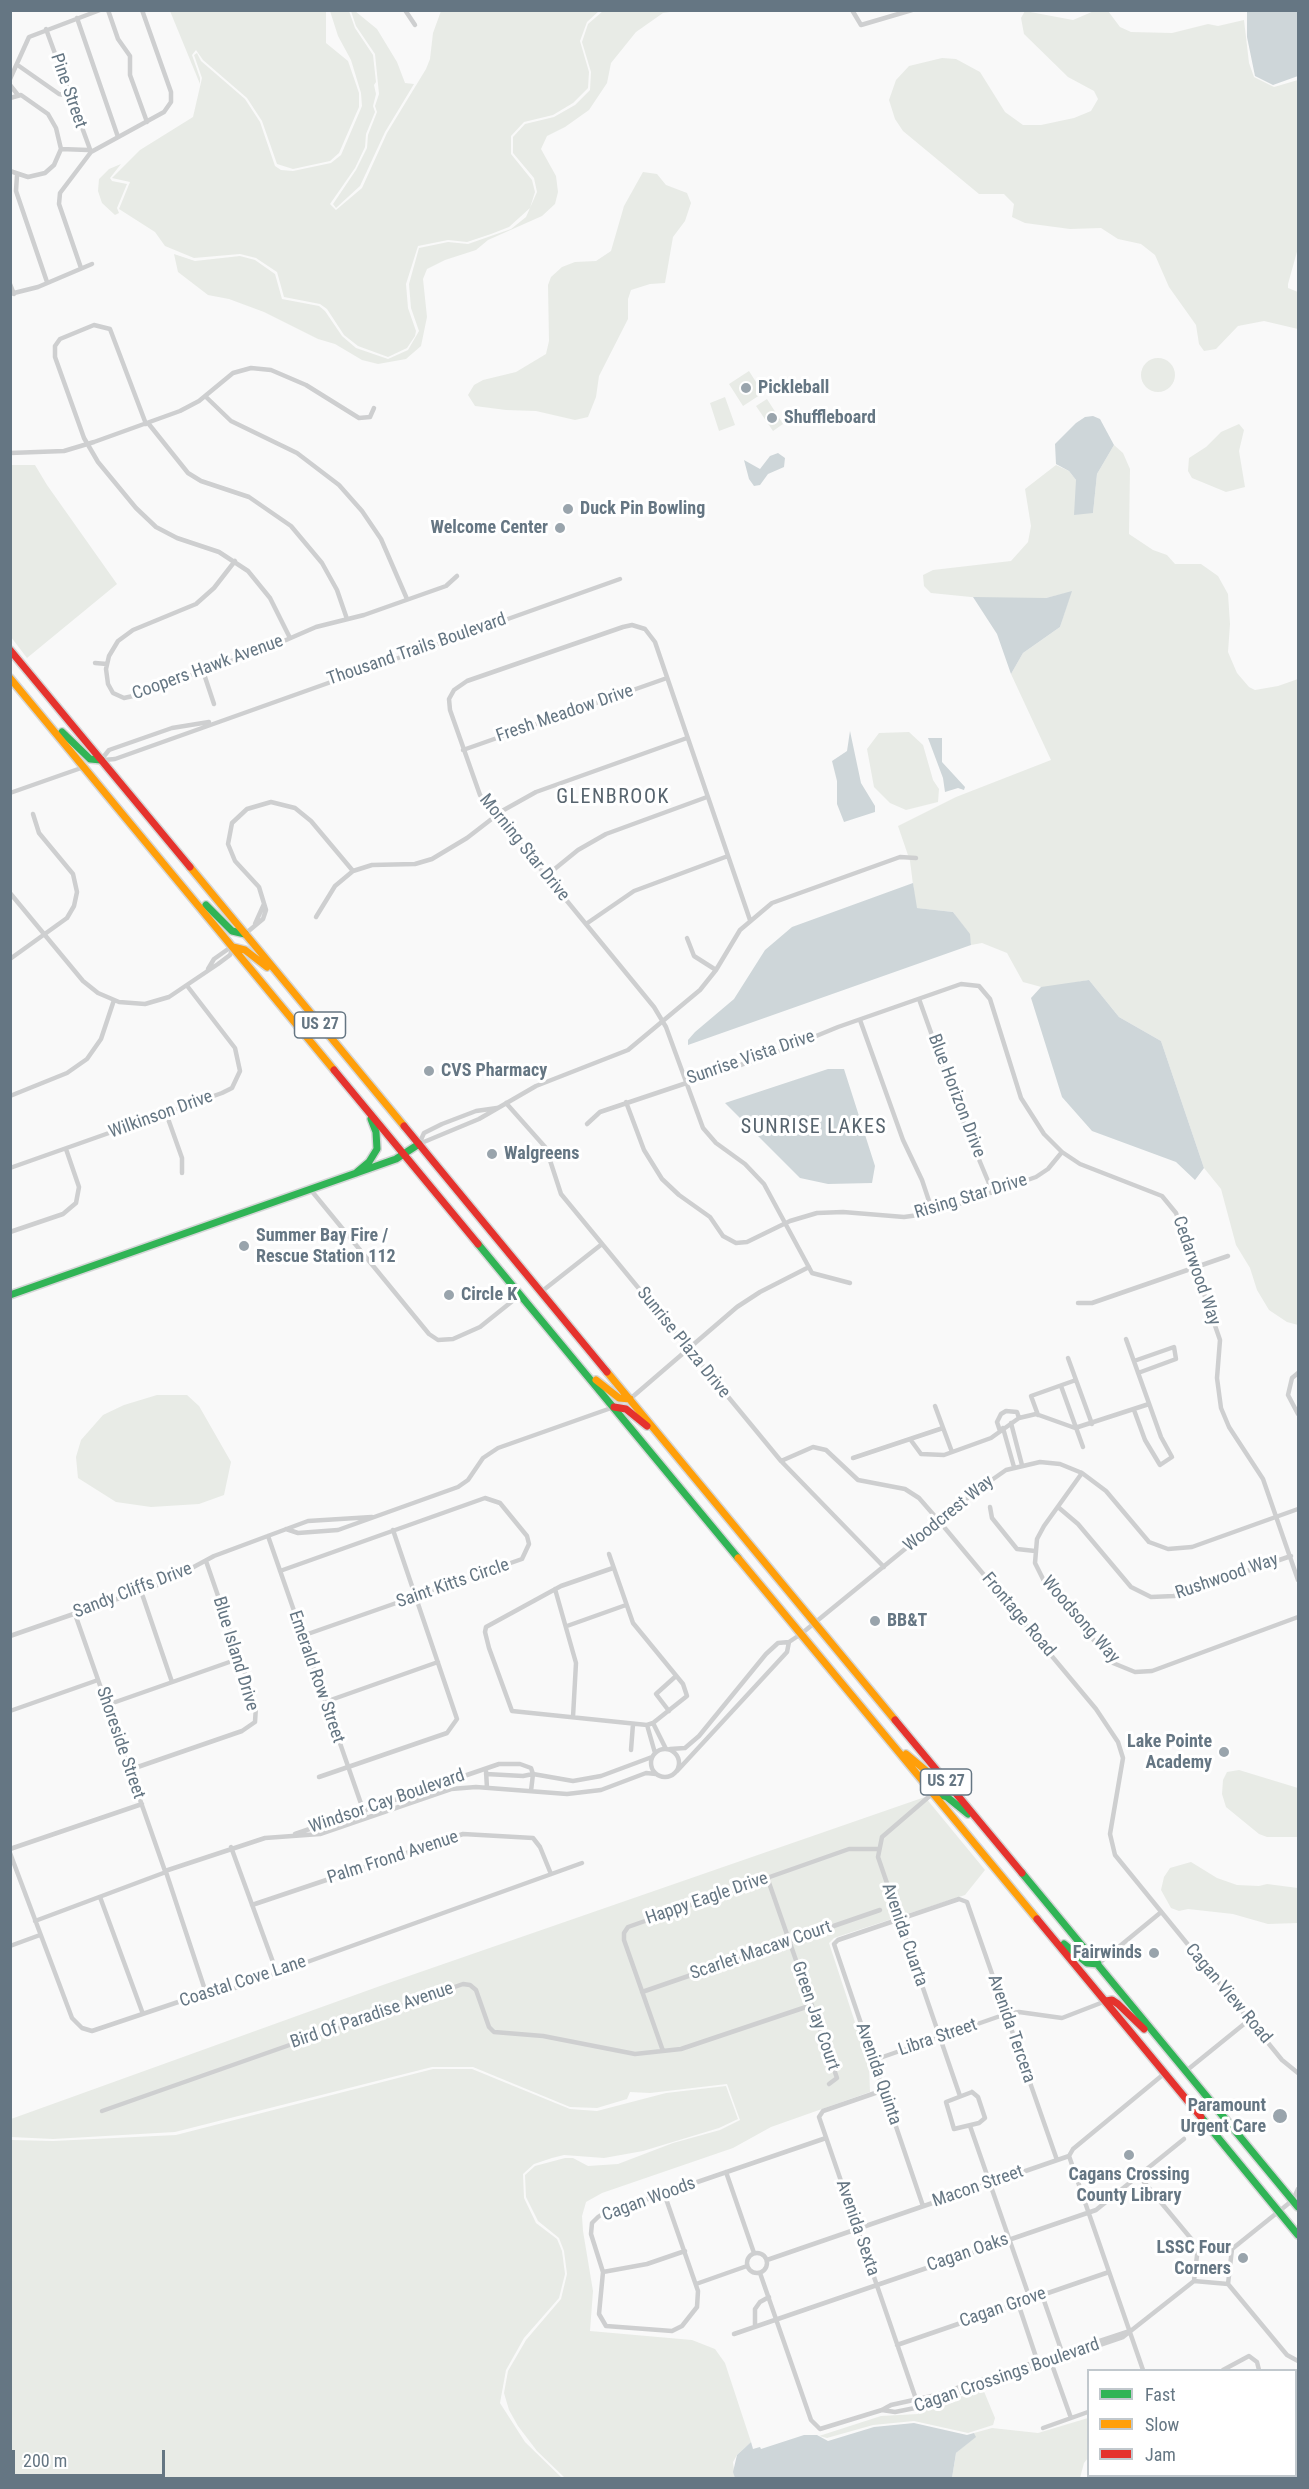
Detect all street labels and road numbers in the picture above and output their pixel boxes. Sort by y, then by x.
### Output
street label: Pine Street [45,51,91,131]
street label: Thousand Trails Boulevard [325,609,509,691]
street label: Coopers Hawk Avenue [130,631,286,705]
street label: Fresh Meadow Drive [494,680,636,748]
street label: Morning Star Drive [474,790,574,906]
road number: US 27 [294,1012,346,1038]
street label: Sunrise Vista Drive [684,1026,818,1090]
street label: Blue Horizon Drive [923,1031,989,1161]
street label: Wilkinson Drive [106,1086,216,1144]
street label: Rising Star Drive [912,1170,1030,1224]
street label: Cedarwood Way [1167,1214,1225,1328]
street label: Sunrise Plaza Drive [632,1283,734,1403]
street label: Woodcrest Way [900,1471,998,1557]
street label: Rushwood Way [1173,1549,1281,1605]
street label: Saint Kitts Circle [394,1555,512,1613]
street label: Sandy Cliffs Drive [71,1558,195,1624]
street label: Frontage Road [977,1569,1059,1661]
street label: Woodsong Way [1036,1572,1124,1668]
street label: Blue Island Drive [207,1594,263,1714]
street label: Emerald Row Street [283,1608,349,1746]
street label: Shoreside Street [91,1684,149,1802]
street label: Windsor Cay Boulevard [306,1765,468,1839]
road number: US 27 [920,1769,972,1795]
street label: Palm Frond Avenue [325,1827,461,1889]
street label: Happy Eagle Drive [643,1868,771,1930]
street label: Avenida Cuarta [876,1880,932,1990]
street label: Scarlet Macaw Court [688,1917,834,1985]
street label: Cagan View Road [1180,1940,1276,2048]
street label: Coastal Cove Lane [177,1951,309,2013]
street label: Green Jay Court [786,1959,844,2073]
street label: Avenida Tercera [982,1972,1040,2086]
street label: Bird Of Paradise Avenue [288,1978,456,2054]
street label: Libra Street [896,2014,980,2062]
street label: Avenida Quinta [850,2020,906,2128]
street label: Macon Street [930,2161,1026,2213]
street label: Cagan Woods [599,2173,699,2227]
street label: Avenida Sexta [830,2177,884,2279]
street label: Cagan Oaks [924,2229,1012,2277]
street label: Cagan Grove [957,2283,1049,2333]
street label: Cagan Crossings Boulevard [911,2334,1103,2418]

